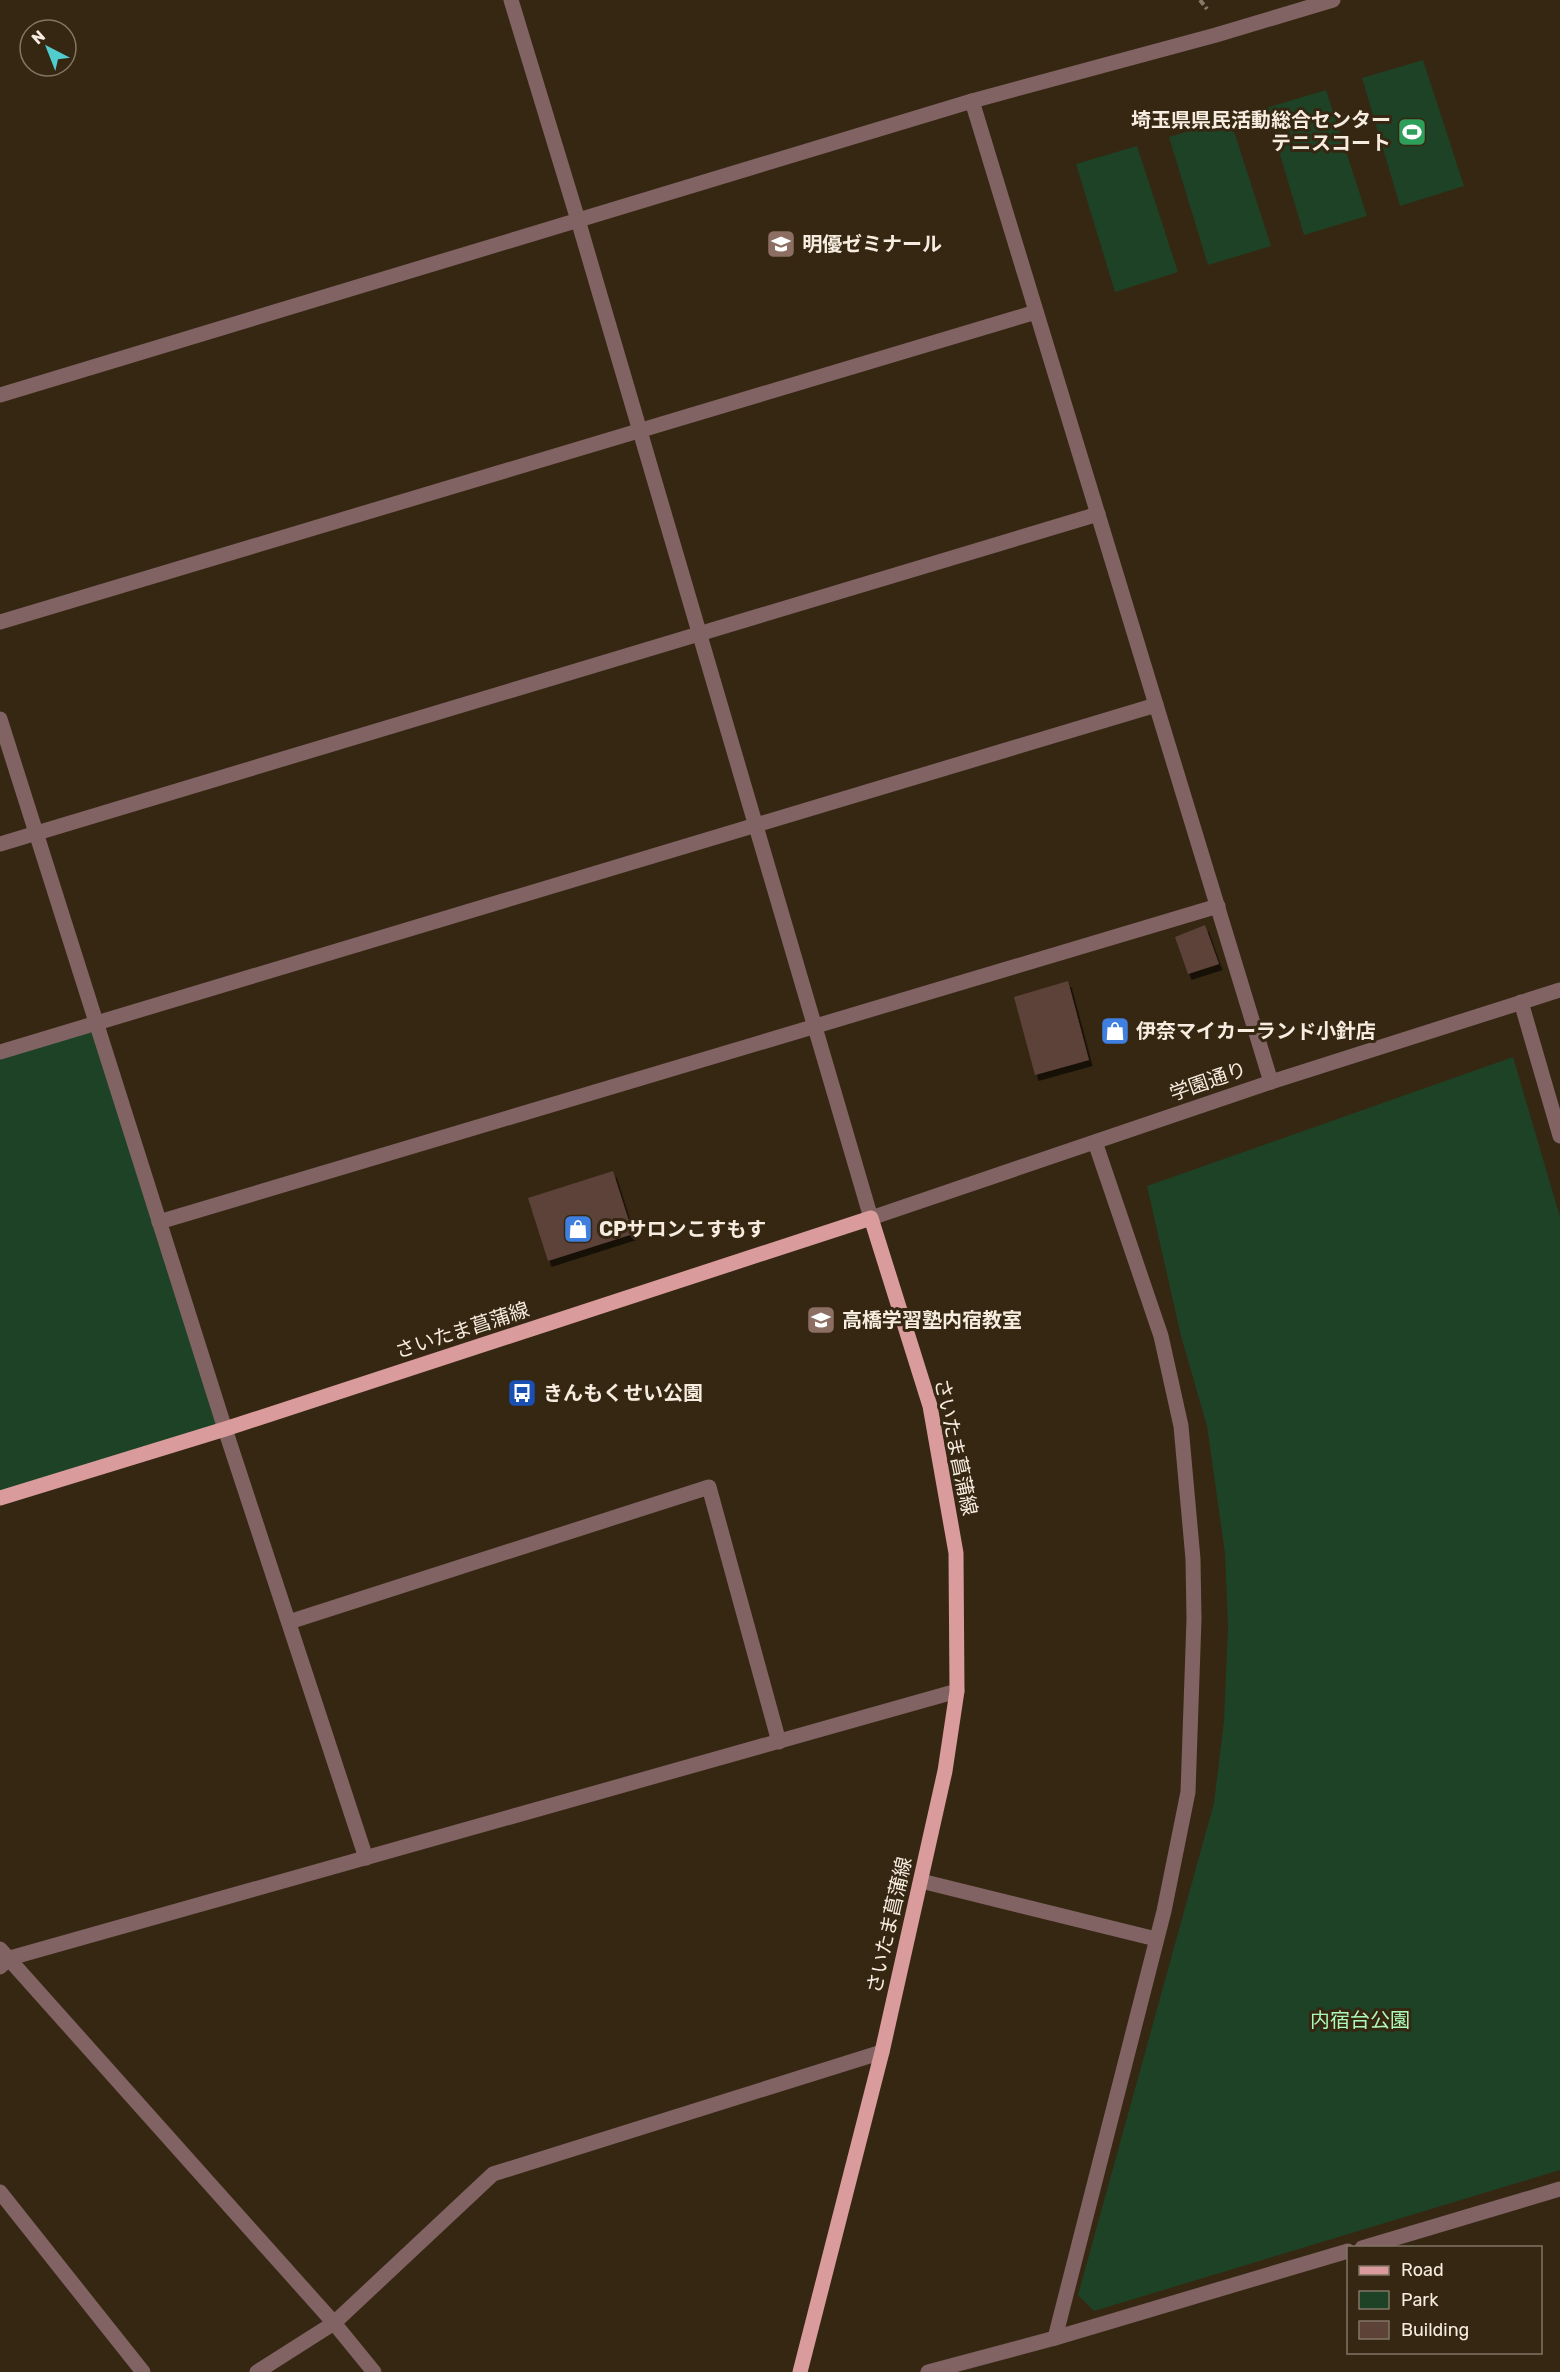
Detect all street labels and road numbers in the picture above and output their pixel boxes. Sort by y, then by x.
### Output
street label: 学園通り [1166,1057,1250,1105]
street label: さいたま菖蒲線 [392,1297,532,1363]
street label: さいたま菖蒲線 [930,1376,982,1518]
street label: さいたま菖蒲線 [862,1854,916,1996]

